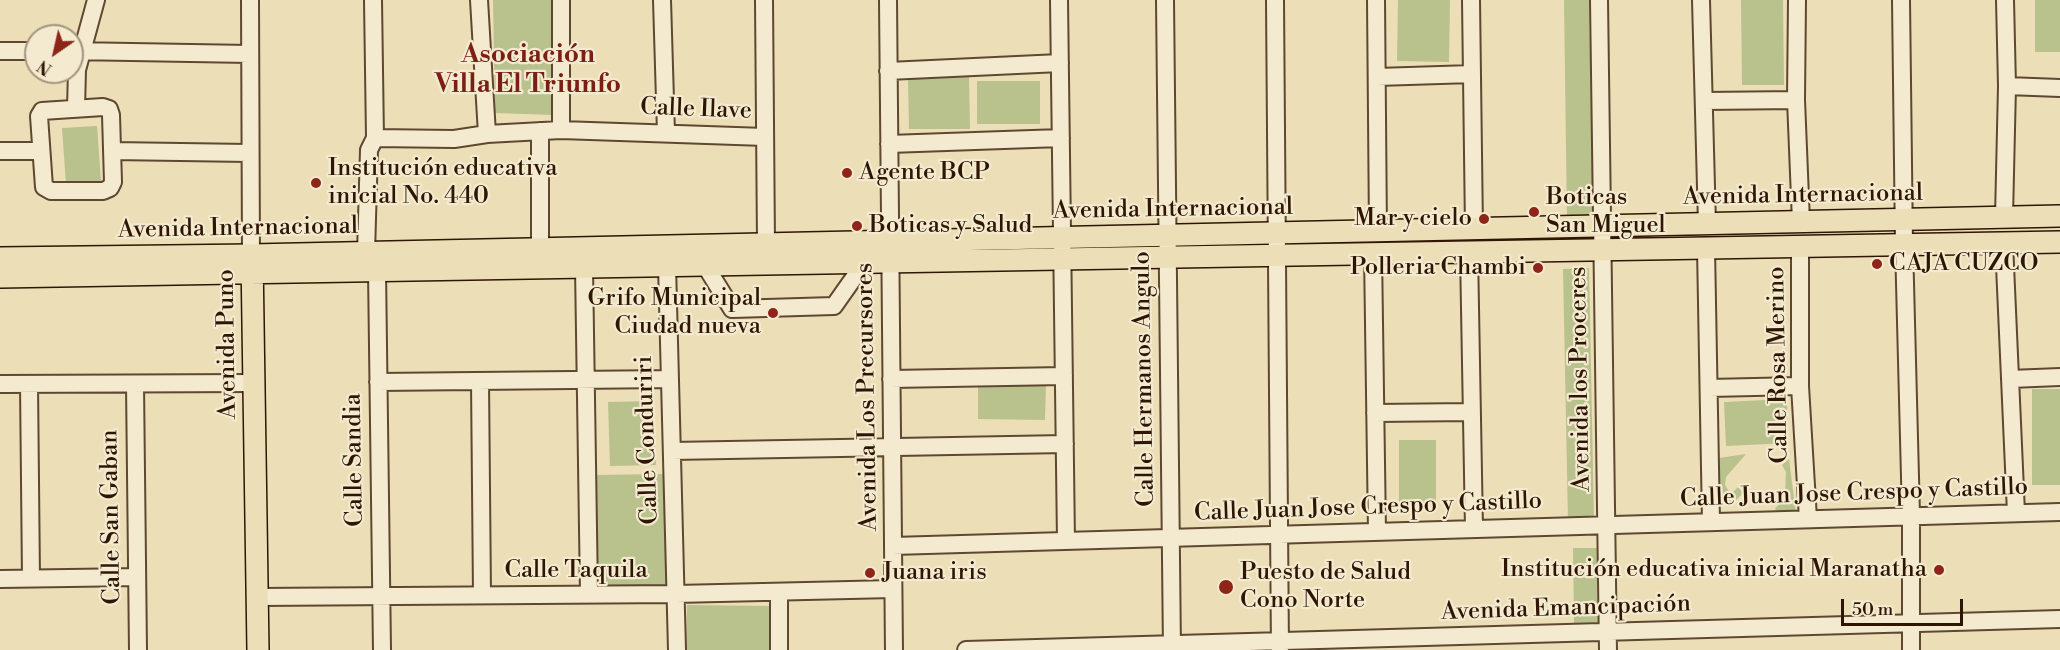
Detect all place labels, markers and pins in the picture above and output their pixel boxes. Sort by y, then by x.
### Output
place label: Institución educativa inicial No. 440 [328,155,557,211]
place label: Agente BCP [859,159,990,187]
marker: Agente BCP [840,166,854,180]
marker: Institución educativa inicial No. 440 [309,176,323,190]
place label: Boticas San Miguel [1546,184,1666,240]
place label: Mar y cielo [1354,205,1472,233]
marker: Boticas San Miguel [1527,205,1541,219]
place label: Boticas y Salud [869,212,1032,240]
marker: Mar y cielo [1477,212,1491,226]
marker: Boticas y Salud [850,219,864,233]
place label: CAJA CUZCO [1889,250,2038,278]
place label: Polleria Chambi [1350,254,1526,282]
marker: CAJA CUZCO [1870,257,1884,271]
marker: Polleria Chambi [1531,261,1545,275]
place label: Grifo Municipal Ciudad nueva [588,285,761,341]
marker: Grifo Municipal Ciudad nueva [766,306,780,320]
place label: Institución educativa inicial Maranatha [1501,556,1927,584]
place label: Juana iris [882,559,987,587]
place label: Puesto de Salud Cono Norte [1240,559,1411,615]
marker: Institución educativa inicial Maranatha [1932,563,1946,577]
marker: Juana iris [863,566,877,580]
marker: Puesto de Salud Cono Norte [1217,578,1235,596]

